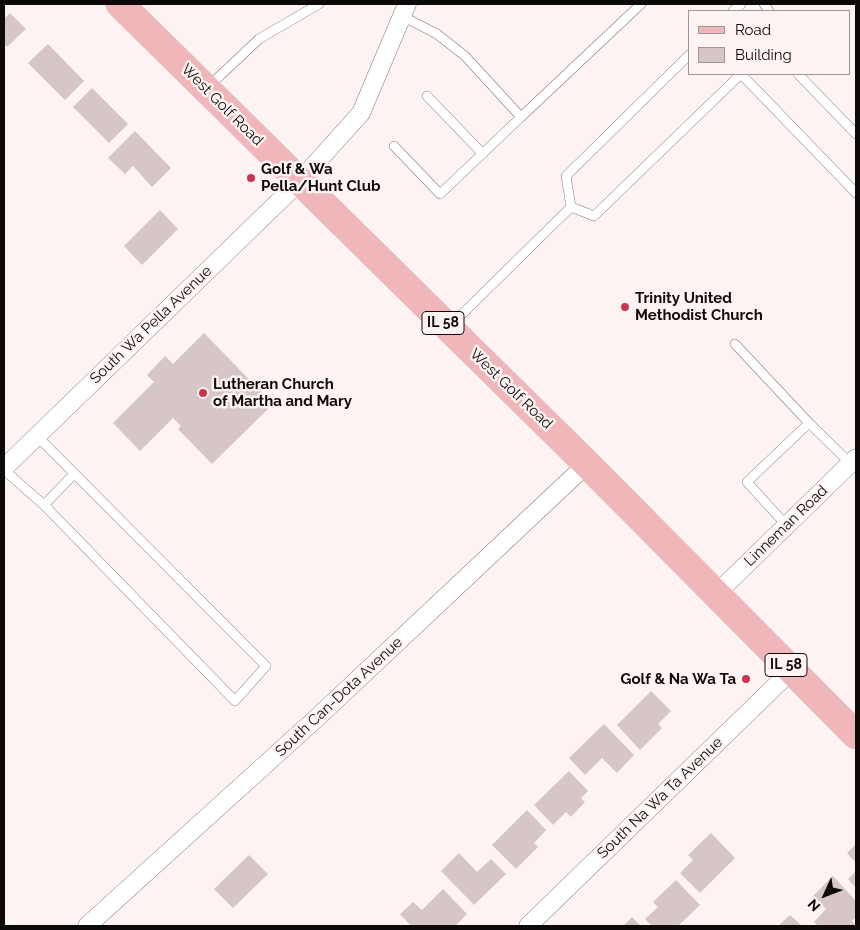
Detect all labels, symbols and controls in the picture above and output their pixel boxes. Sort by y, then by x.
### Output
legend [688,10,850,75]
text: Road [735,21,771,39]
text: Building [735,46,792,64]
street label: West Golf Road [177,60,267,150]
place label: Golf & Wa Pella/Hunt Club [261,160,380,195]
marker: Golf & Wa Pella/Hunt Club [245,172,257,184]
street label: South Wa Pella Avenue [86,262,216,388]
place label: Trinity United Methodist Church [635,289,763,324]
marker: Trinity United Methodist Church [619,301,631,313]
road number: IL 58 [422,312,464,334]
street label: West Golf Road [466,345,556,433]
place label: Lutheran Church of Martha and Mary [213,375,352,410]
marker: Lutheran Church of Martha and Mary [197,387,209,399]
street label: Linneman Road [741,482,831,570]
street label: South Can-Dota Avenue [272,633,406,761]
road number: IL 58 [765,654,807,676]
place label: Golf & Na Wa Ta [621,670,736,688]
marker: Golf & Na Wa Ta [740,673,752,685]
street label: South Na Wa Ta Avenue [594,733,726,863]
north arrow [800,870,850,920]
text: N [805,896,824,915]

